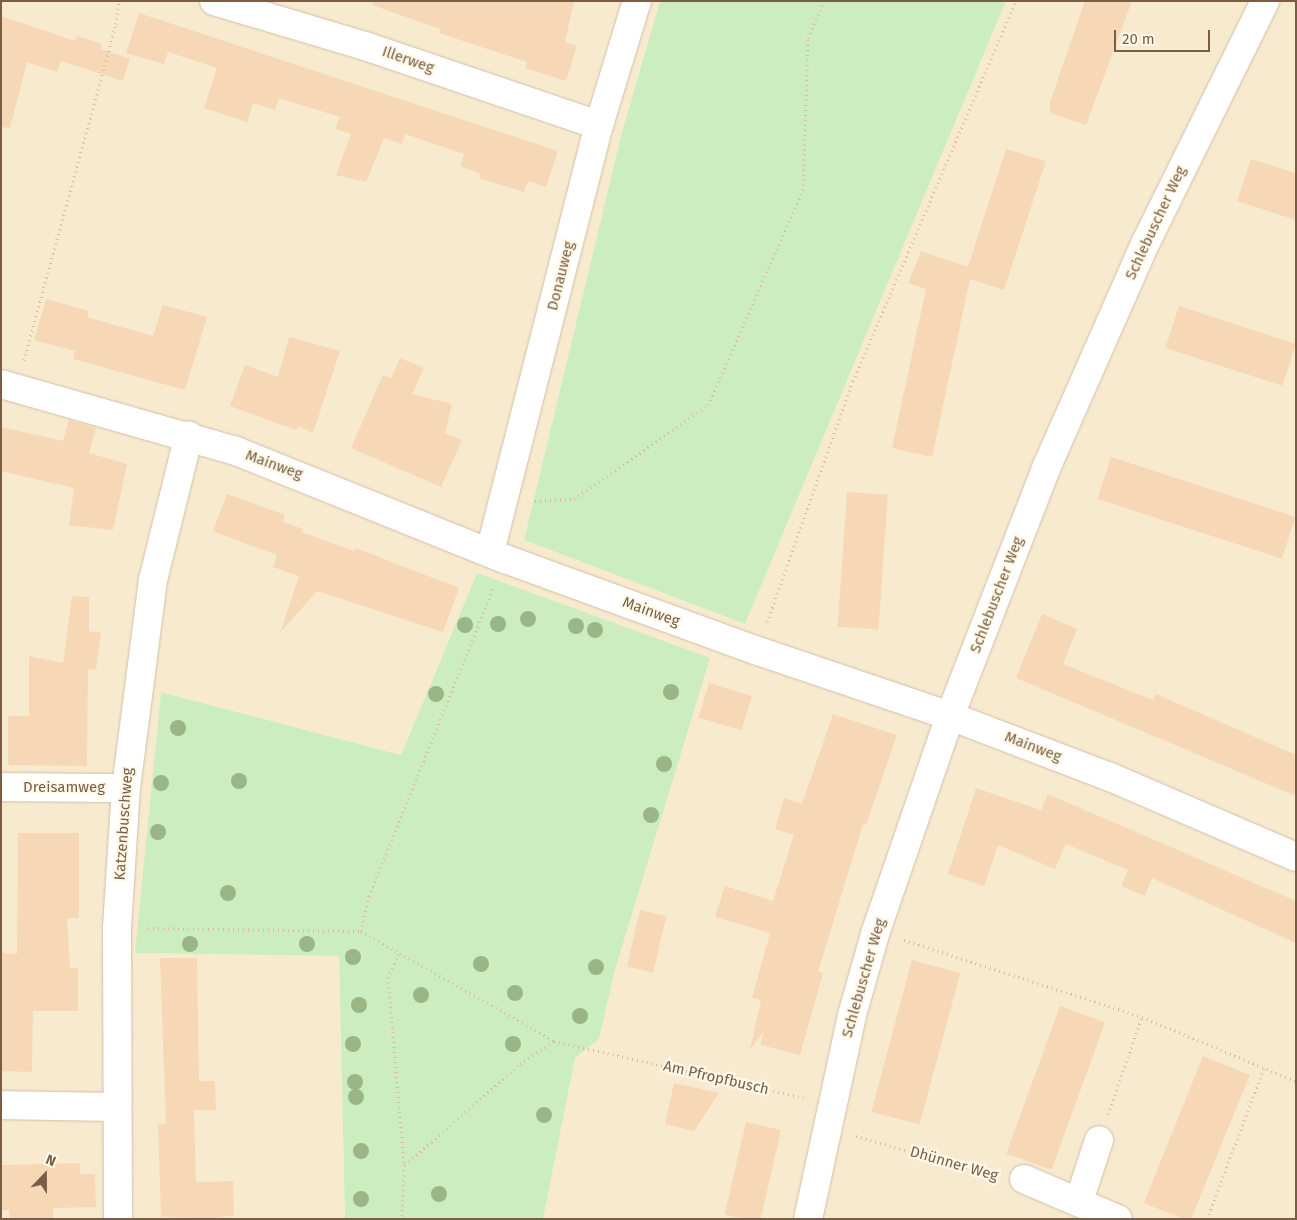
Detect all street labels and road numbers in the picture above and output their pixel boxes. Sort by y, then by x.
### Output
street label: Illerweg [380,43,436,77]
street label: Schlebuscher Weg [1122,163,1190,283]
street label: Donauweg [544,239,578,313]
street label: Mainweg [243,446,305,484]
street label: Schlebuscher Weg [966,534,1028,656]
street label: Mainweg [620,593,682,631]
street label: Mainweg [1002,728,1064,766]
street label: Katzenbuschweg [111,767,137,881]
street label: Dreisamweg [23,779,105,797]
street label: Schlebuscher Weg [838,916,890,1040]
street label: Am Pfropfbusch [661,1057,771,1099]
street label: Dhünner Weg [908,1143,1000,1185]

